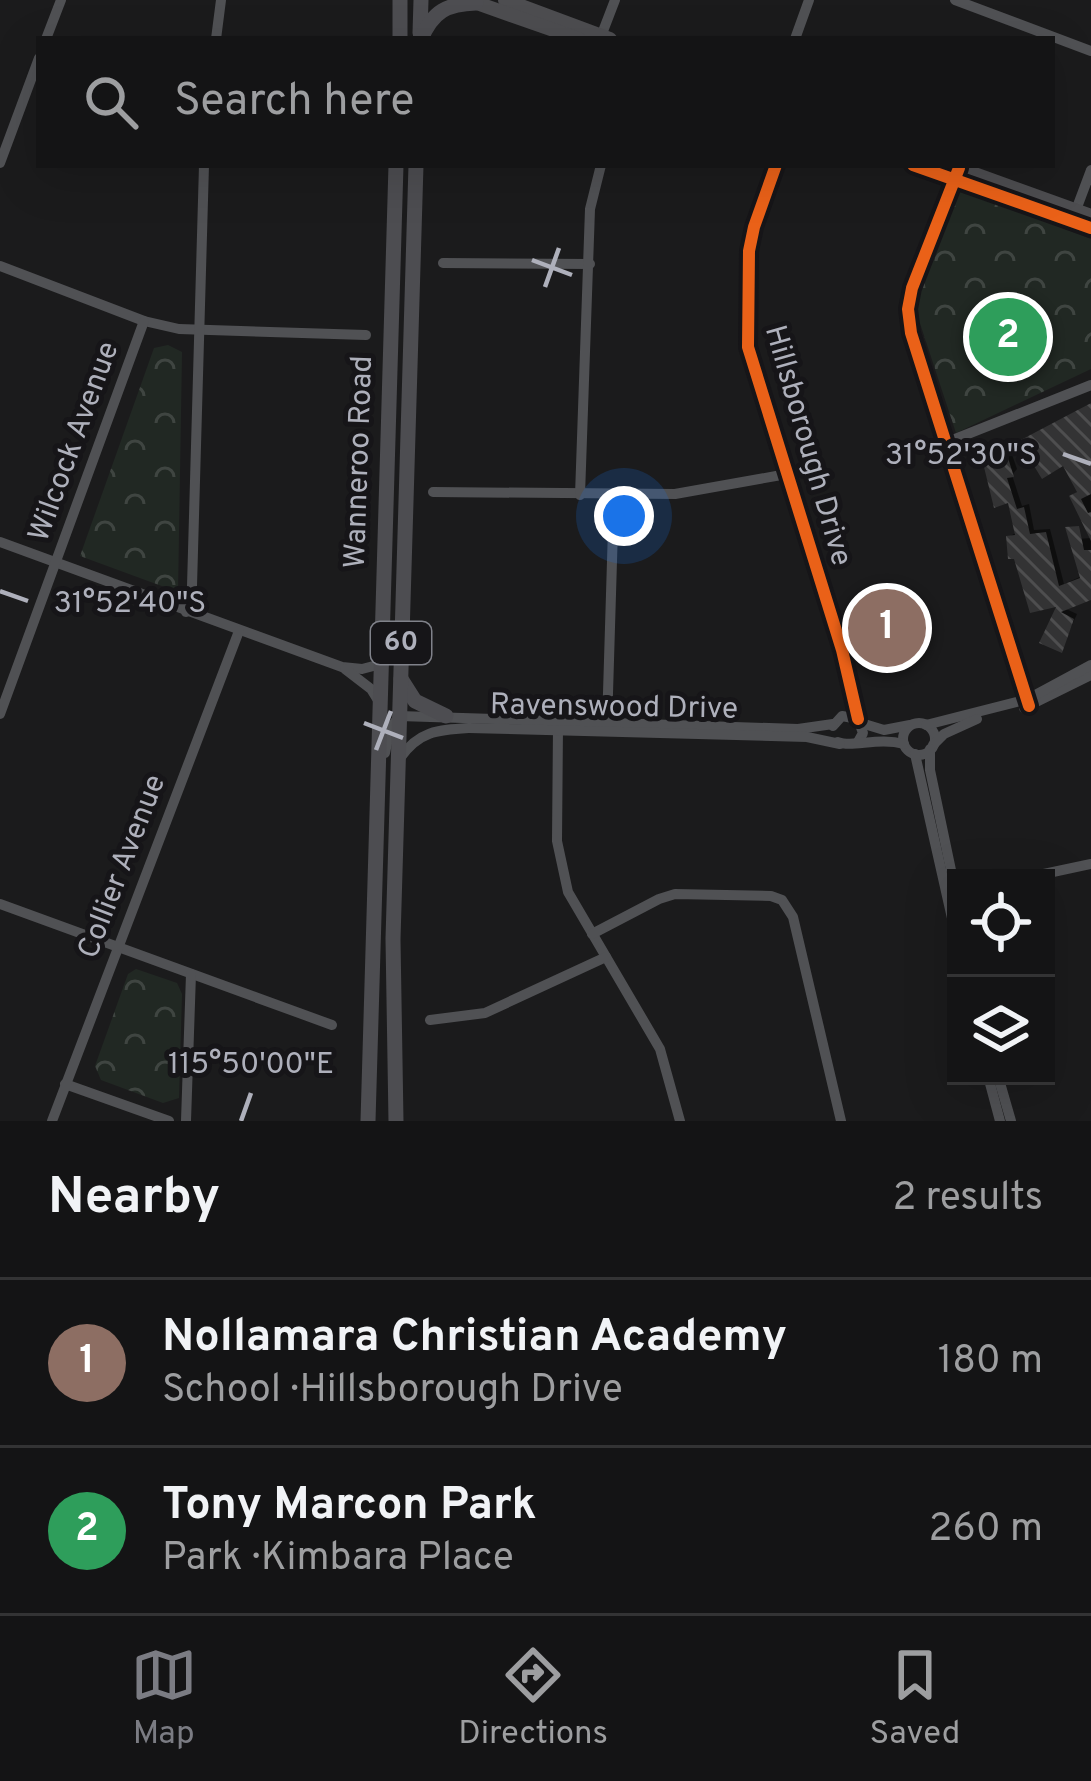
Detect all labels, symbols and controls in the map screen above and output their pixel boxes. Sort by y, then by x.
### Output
search box [36,36,1055,168]
icon: search [78,69,144,135]
text: Search here [174,74,414,131]
pin: 2 [969,292,1047,382]
street label: Hillsborough Drive [755,321,859,571]
street label: Wilcock Avenue [22,337,128,547]
street label: Wanneroo Road [338,355,382,569]
text: 31°52'30"S [885,438,1037,475]
your location [594,486,654,546]
pin: 1 [848,583,926,673]
text: 31°52'40"S [54,586,206,623]
road number: 60 [371,622,431,664]
street label: Ravenswood Drive [490,687,738,729]
street label: Collier Avenue [71,770,175,964]
map controls [947,869,1055,1085]
button: locate [947,869,1055,977]
button: layers [947,977,1055,1085]
text: 115°50'00"E [168,1047,334,1084]
text: Nearby [48,1167,220,1232]
text: 2 results [892,1175,1043,1224]
text: Nollamara Christian Academy [162,1310,787,1367]
text: 1 [79,1338,95,1387]
text: 180 m [938,1338,1043,1387]
text: School · Hillsborough Drive [162,1367,623,1416]
text: Tony Marcon Park [162,1478,537,1535]
text: 2 [75,1506,99,1555]
text: 260 m [929,1506,1043,1555]
text: Park · Kimbara Place [162,1535,514,1584]
tab: Map [131,1642,197,1756]
tab: Directions [458,1642,608,1756]
tab: Saved [870,1642,960,1756]

